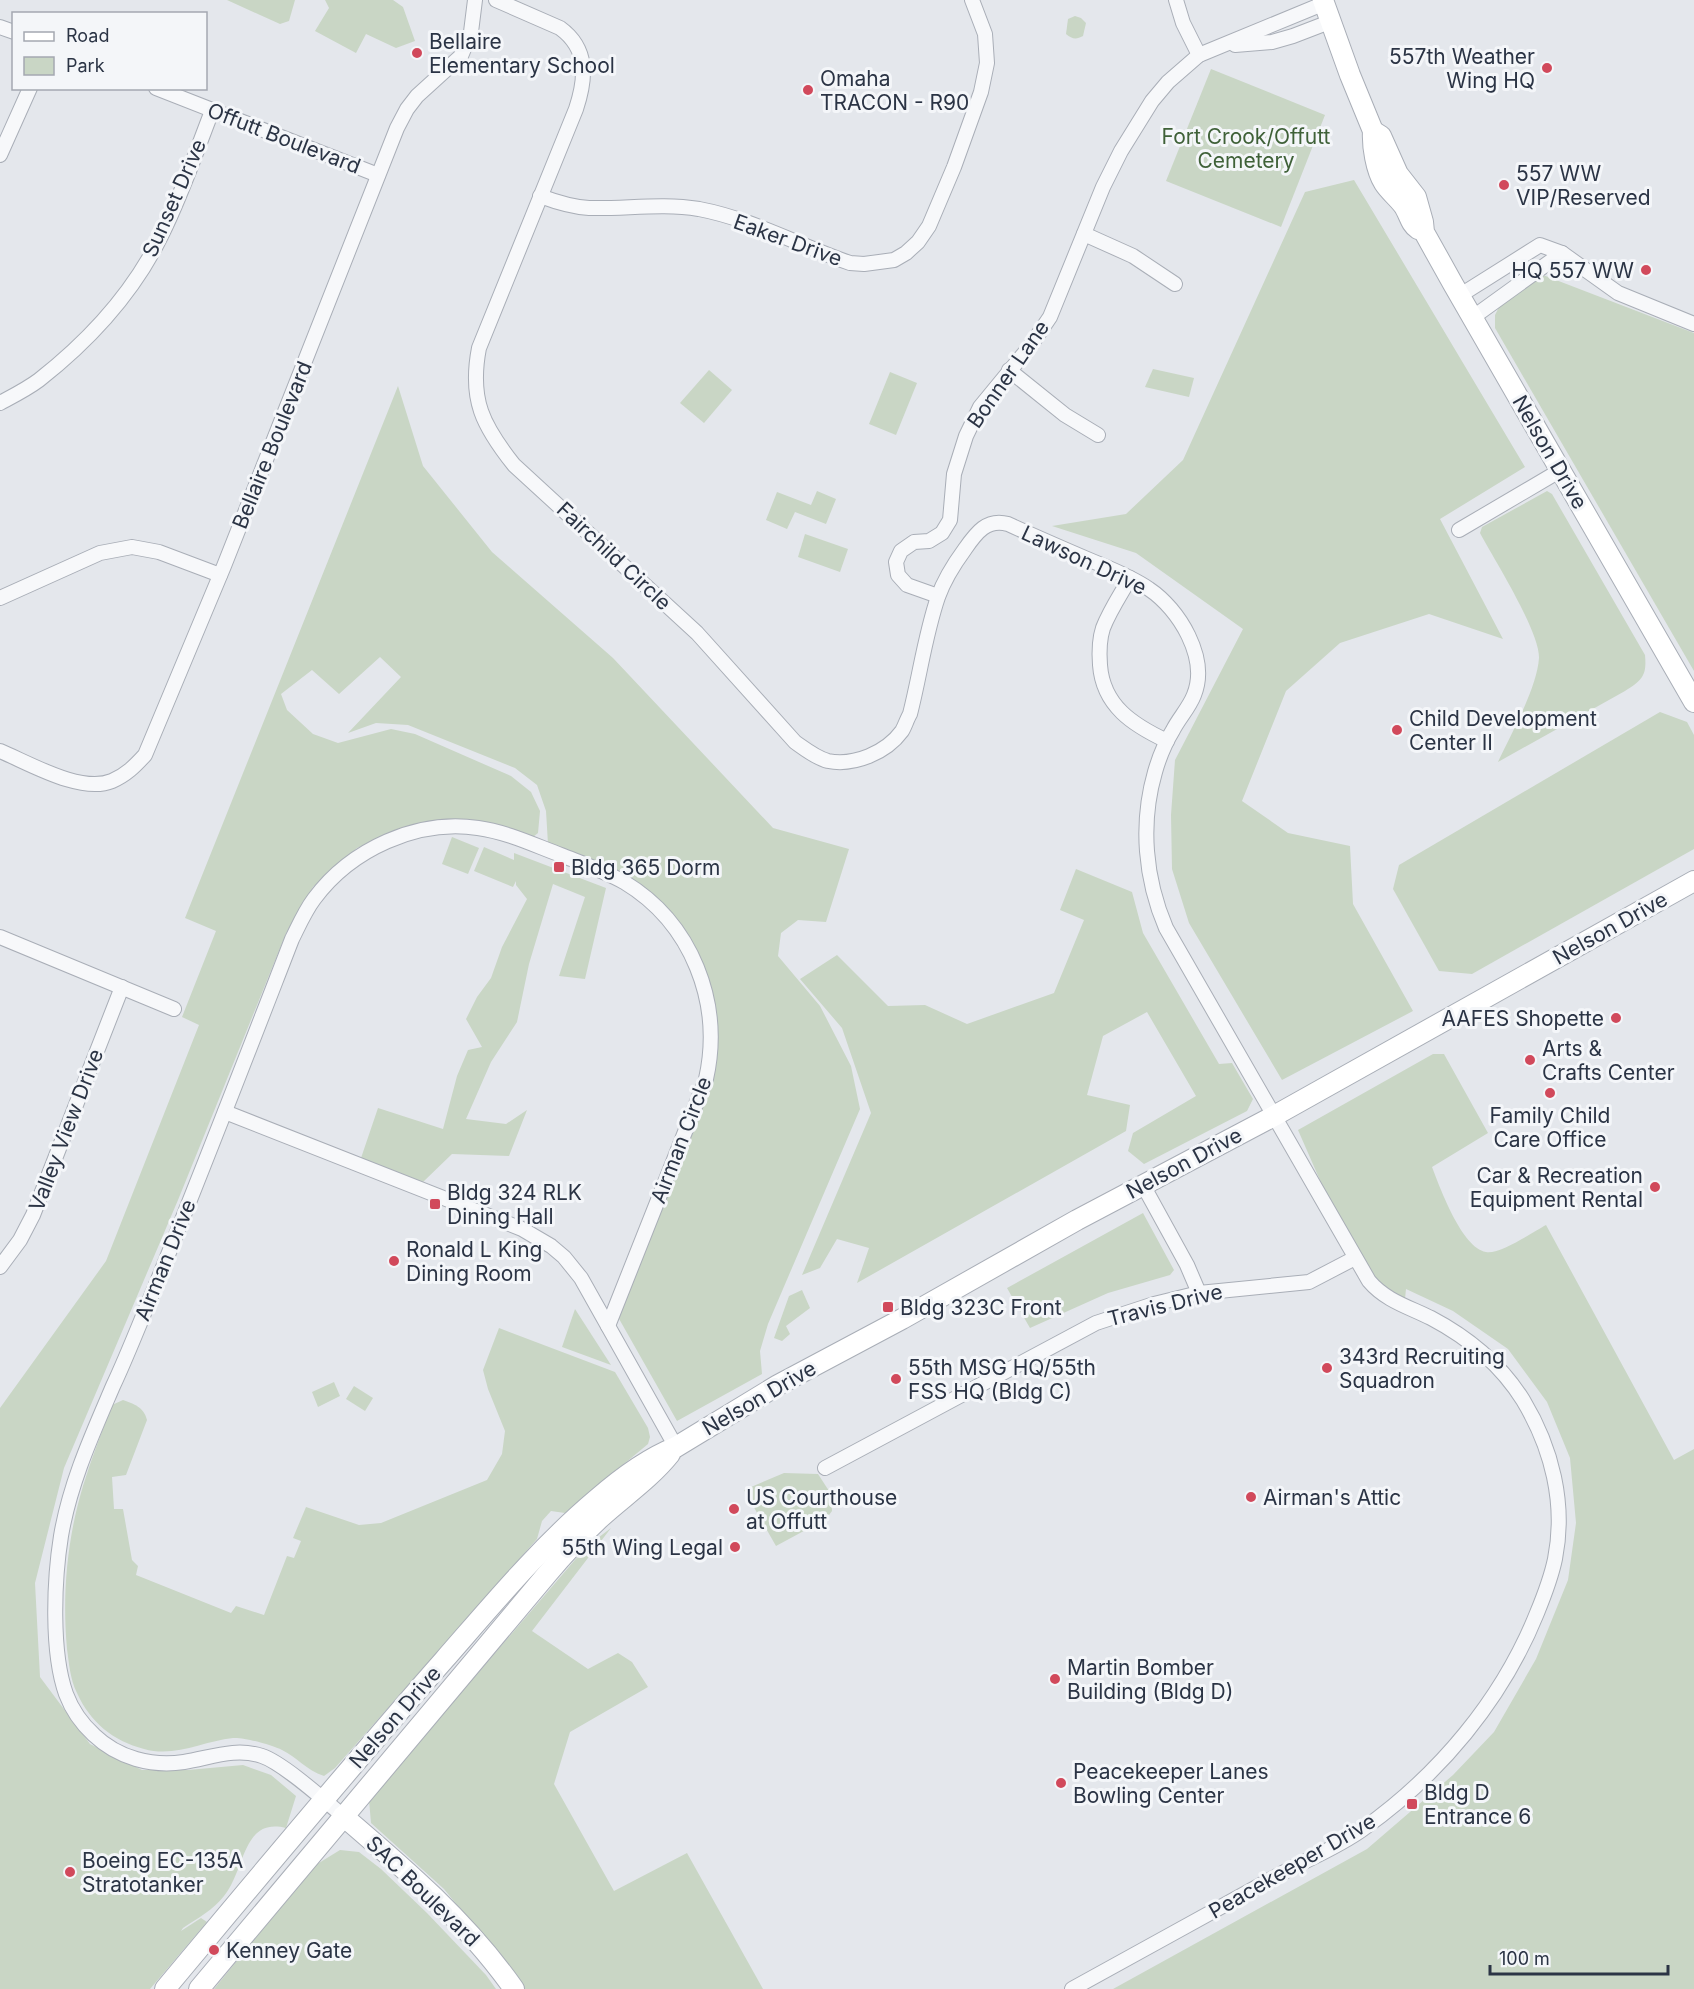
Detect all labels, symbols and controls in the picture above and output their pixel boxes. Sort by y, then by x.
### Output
legend [12,12,207,90]
text: Road [66,25,109,46]
place label: Bellaire Elementary School [429,29,615,78]
place label: 557th Weather Wing HQ [1389,44,1535,93]
marker: Bellaire Elementary School [410,46,424,60]
text: Park [66,55,105,76]
marker: 557th Weather Wing HQ [1540,61,1554,75]
place label: Omaha TRACON - R90 [820,66,969,115]
marker: Omaha TRACON - R90 [801,83,815,97]
street label: Offutt Boulevard [204,97,364,179]
park label: Fort Crook/Offutt Cemetery [1162,124,1331,173]
street label: Sunset Drive [137,135,211,261]
place label: 557 WW VIP/Reserved [1516,161,1651,210]
marker: 557 WW VIP/Reserved [1497,178,1511,192]
street label: Eaker Drive [730,209,846,271]
place label: HQ 557 WW [1511,258,1634,283]
marker: HQ 557 WW [1639,263,1653,277]
street label: Bonner Lane [962,315,1054,433]
street label: Bellaire Boulevard [227,358,317,532]
street label: Nelson Drive [1507,391,1593,513]
street label: Fairchild Circle [552,497,676,615]
street label: Lawson Drive [1018,520,1150,600]
place label: Child Development Center II [1409,706,1597,755]
marker: Child Development Center II [1390,723,1404,737]
place label: Bldg 365 Dorm [571,855,721,880]
marker: Bldg 365 Dorm [552,860,566,874]
street label: Nelson Drive [1548,886,1672,970]
place label: AAFES Shopette [1441,1006,1604,1031]
marker: AAFES Shopette [1609,1011,1623,1025]
place label: Arts & Crafts Center [1542,1036,1675,1085]
street label: Valley View Drive [24,1045,108,1215]
marker: Arts & Crafts Center [1523,1053,1537,1067]
street label: Airman Circle [645,1073,717,1207]
marker: Family Child Care Office [1543,1086,1557,1100]
place label: Family Child Care Office [1490,1103,1610,1152]
street label: Nelson Drive [1122,1122,1246,1204]
place label: Car & Recreation Equipment Rental [1470,1163,1643,1212]
place label: Bldg 324 RLK Dining Hall [447,1180,582,1229]
marker: Car & Recreation Equipment Rental [1648,1180,1662,1194]
street label: Airman Drive [129,1196,201,1324]
marker: Bldg 324 RLK Dining Hall [428,1197,442,1211]
place label: Ronald L King Dining Room [406,1237,542,1286]
marker: Ronald L King Dining Room [387,1254,401,1268]
street label: Travis Drive [1105,1279,1225,1331]
place label: Bldg 323C Front [900,1295,1062,1320]
marker: Bldg 323C Front [881,1300,895,1314]
place label: 343rd Recruiting Squadron [1339,1344,1505,1393]
street label: Nelson Drive [698,1355,820,1441]
place label: 55th MSG HQ/55th FSS HQ (Bldg C) [908,1355,1096,1404]
marker: 343rd Recruiting Squadron [1320,1361,1334,1375]
marker: 55th MSG HQ/55th FSS HQ (Bldg C) [889,1372,903,1386]
place label: US Courthouse at Offutt [746,1485,897,1534]
place label: Airman's Attic [1263,1485,1401,1510]
marker: Airman's Attic [1244,1490,1258,1504]
marker: US Courthouse at Offutt [727,1502,741,1516]
place label: 55th Wing Legal [561,1535,723,1560]
marker: 55th Wing Legal [728,1540,742,1554]
place label: Martin Bomber Building (Bldg D) [1067,1655,1233,1704]
street label: Nelson Drive [344,1661,446,1773]
marker: Martin Bomber Building (Bldg D) [1048,1672,1062,1686]
place label: Peacekeeper Lanes Bowling Center [1073,1759,1269,1808]
marker: Peacekeeper Lanes Bowling Center [1054,1776,1068,1790]
place label: Bldg D Entrance 6 [1424,1780,1531,1829]
marker: Bldg D Entrance 6 [1405,1797,1419,1811]
street label: Peacekeeper Drive [1204,1808,1380,1924]
street label: SAC Boulevard [361,1831,485,1951]
place label: Boeing EC-135A Stratotanker [82,1848,243,1897]
marker: Boeing EC-135A Stratotanker [63,1865,77,1879]
place label: Kenney Gate [226,1938,352,1963]
scale bar [1490,1938,1668,1976]
marker: Kenney Gate [207,1943,221,1957]
text: 100 m [1499,1948,1550,1969]

